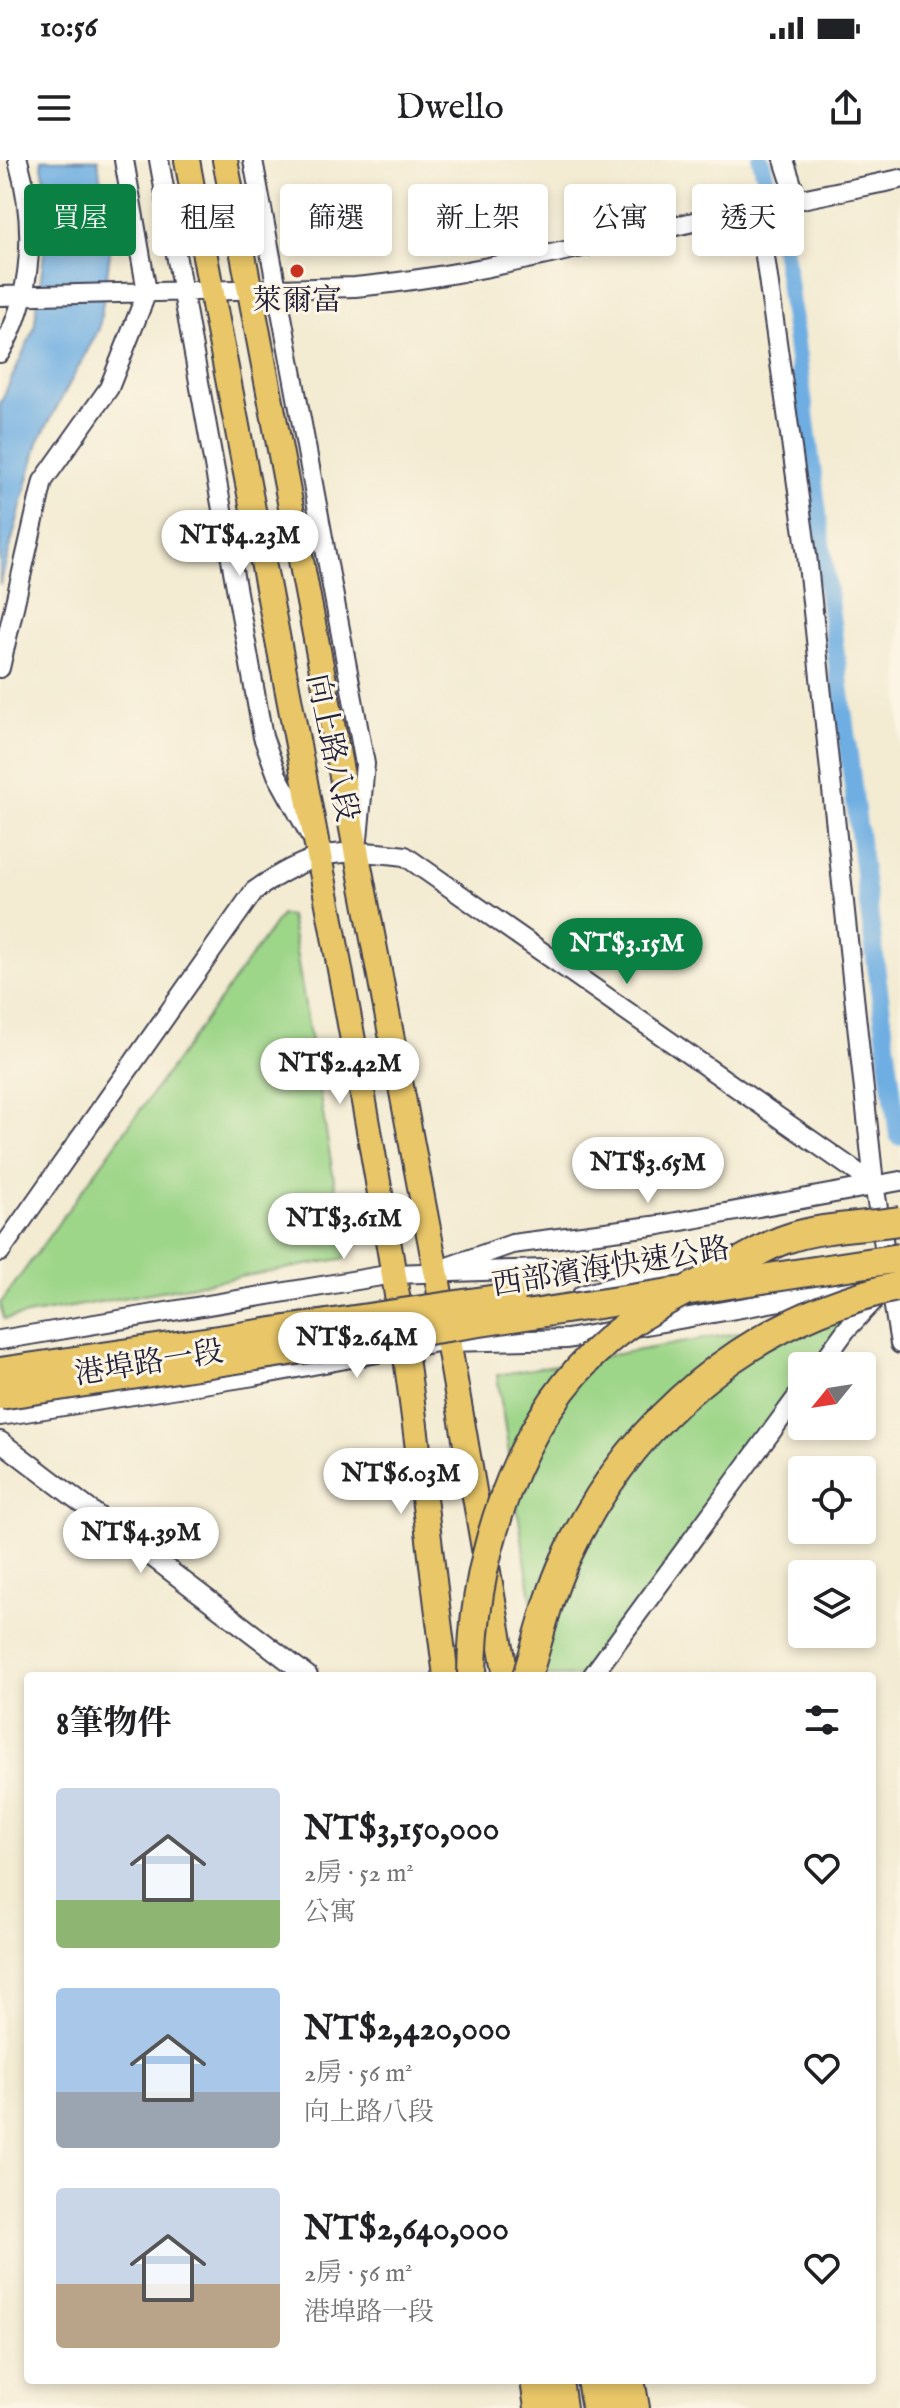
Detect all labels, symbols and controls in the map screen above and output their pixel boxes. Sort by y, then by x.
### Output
text: 10:56 [40,9,97,47]
text: Dwello [396,85,504,131]
icon: menu [32,86,76,130]
icon: share [824,86,868,130]
chip: 買屋 [24,184,136,256]
chip: 租屋 [152,184,264,256]
chip: 篩選 [280,184,392,256]
chip: 新上架 [408,184,548,256]
chip: 公寓 [564,184,676,256]
chip: 透天 [692,184,804,256]
marker: 萊爾富 [288,262,306,280]
place label: 萊爾富 [252,283,342,321]
pin: NT$4.23M [157,510,323,578]
text: NT$4.23M [179,519,301,552]
street label: 向上路八段 [297,671,365,825]
pin: NT$3.15M [544,918,710,986]
text: NT$3.15M [570,927,684,960]
pin: NT$2.42M [257,1038,423,1106]
text: NT$2.42M [278,1047,402,1080]
pin: NT$3.65M [565,1137,731,1205]
text: NT$3.65M [590,1146,706,1179]
pin: NT$3.61M [261,1193,427,1261]
text: NT$3.61M [286,1202,402,1235]
street label: 西部濱海快速公路 [490,1230,732,1306]
pin: NT$2.64M [274,1312,440,1380]
text: NT$2.64M [296,1321,418,1354]
street label: 港埠路一段 [72,1334,226,1394]
north arrow [788,1352,876,1440]
map controls [788,1352,876,1648]
pin: NT$6.03M [318,1448,484,1516]
button: locate [788,1456,876,1544]
text: NT$6.03M [341,1457,461,1490]
pin: NT$4.39M [58,1507,224,1575]
text: NT$4.39M [81,1516,201,1549]
button: layers [788,1560,876,1648]
icon: filters [800,1698,844,1742]
text: 8筆物件 [56,1703,171,1746]
text: NT$3,150,000 [304,1808,499,1851]
icon: home [120,1820,216,1916]
icon: heart [800,1846,844,1890]
text: 2房 · 52 m² [304,1857,414,1890]
text: 公寓 [304,1896,356,1929]
text: NT$2,420,000 [304,2008,511,2051]
icon: home [120,2020,216,2116]
icon: heart [800,2046,844,2090]
text: 2房 · 56 m² [304,2057,413,2090]
text: 向上路八段 [304,2096,434,2129]
text: NT$2,640,000 [304,2208,509,2251]
icon: home [120,2220,216,2316]
icon: heart [800,2246,844,2290]
text: 2房 · 56 m² [304,2257,413,2290]
text: 港埠路一段 [304,2296,434,2329]

